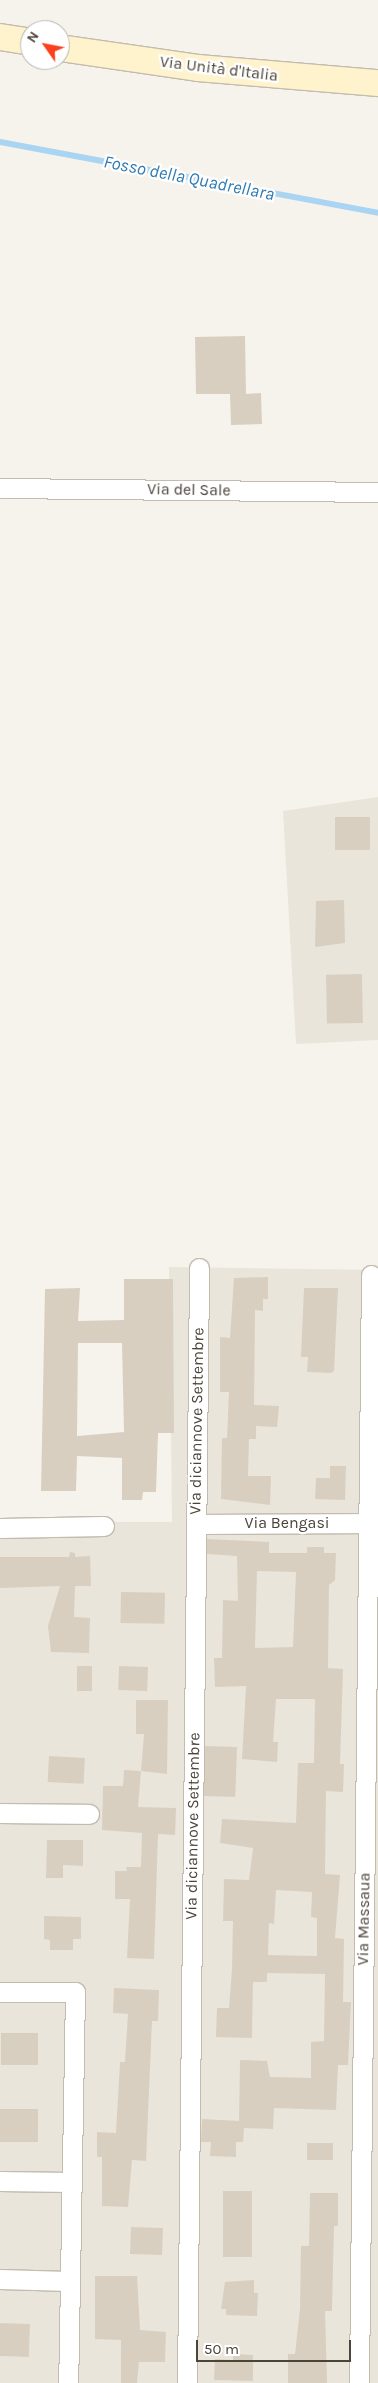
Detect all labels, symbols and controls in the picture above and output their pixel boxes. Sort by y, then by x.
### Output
north arrow [20,20,70,70]
text: N [23,28,43,46]
street label: Via Unità d'Italia [159,52,279,86]
water label: Fosso della Quadrellara [102,151,276,205]
street label: Via del Sale [147,480,231,500]
street label: Via diciannove Settembre [186,1327,208,1515]
street label: Via Bengasi [244,1513,330,1533]
street label: Via diciannove Settembre [182,1732,204,1920]
street label: Via Massaua [354,1872,374,1966]
scale bar [198,2330,353,2362]
text: 50 m [204,2340,239,2358]

